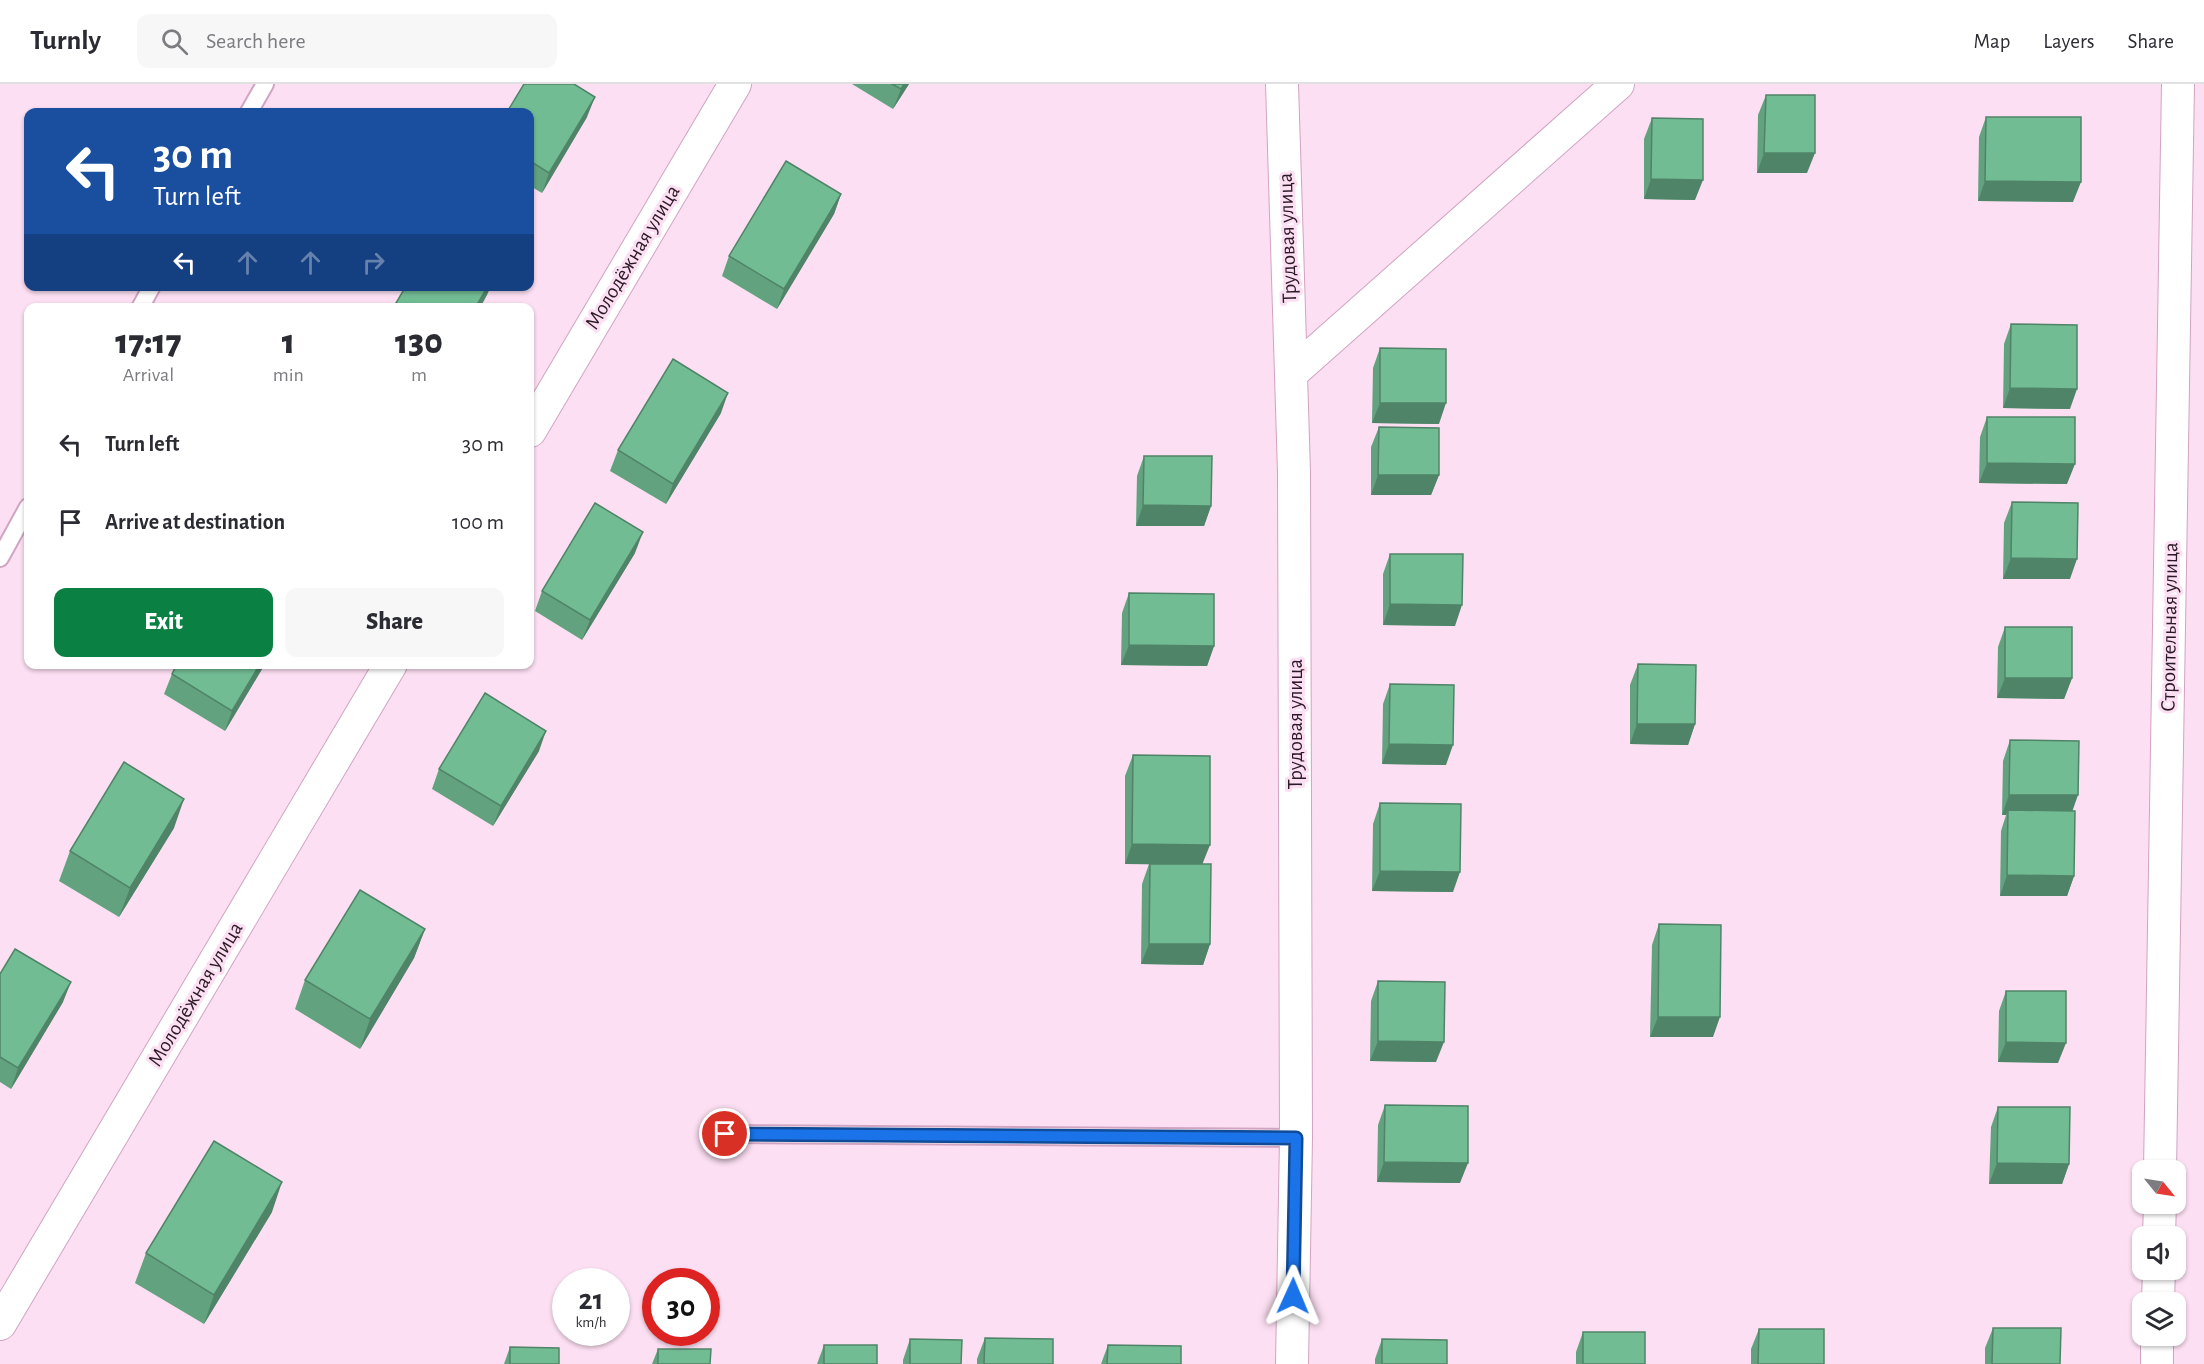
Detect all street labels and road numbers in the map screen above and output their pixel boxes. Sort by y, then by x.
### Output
street label: Трудовая улица [1275,172,1300,303]
street label: Молодёжная улица [581,181,684,333]
street label: Строительная улица [2158,542,2181,712]
street label: Трудовая улица [1285,658,1306,789]
street label: Молодёжная улица [144,918,247,1070]

